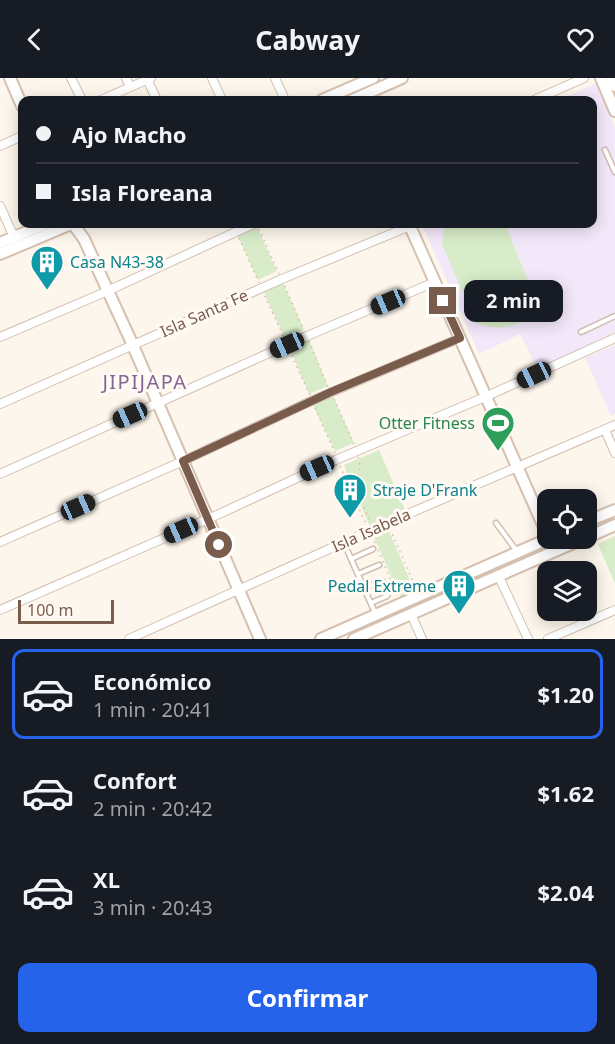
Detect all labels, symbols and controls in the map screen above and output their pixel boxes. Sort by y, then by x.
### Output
text: Cabway [255,21,360,58]
icon: back [18,23,51,56]
icon: heart [564,23,597,56]
text: Ajo Macho [72,119,187,149]
text: Isla Floreana [72,177,213,207]
building icon: Casa N43-38 [29,244,65,291]
place label: Casa N43-38 [70,251,164,273]
callout: 2 min [464,280,563,322]
street label: Isla Santa Fe [156,284,252,342]
car [368,287,408,317]
route end [429,287,456,314]
text: 2 min [486,287,541,314]
car [267,329,307,361]
car [514,359,554,391]
district label: JIPIJAPA [100,368,188,395]
car [110,399,150,431]
sports icon: Otter Fitness [480,405,516,452]
place label: Otter Fitness [379,412,475,434]
car [297,452,337,484]
building icon: Straje D'Frank [332,472,368,519]
place label: Straje D'Frank [373,479,478,501]
map controls [537,489,597,621]
button: locate [537,489,597,549]
car [58,491,98,523]
street label: Isla Isabela [328,503,414,557]
car [161,514,201,546]
route start [205,531,232,558]
button: layers [537,561,597,621]
building icon: Pedal Extreme [441,568,477,615]
place label: Pedal Extreme [328,575,436,597]
scale bar [18,597,114,624]
text: 100 m [27,599,74,621]
text: Económico [93,666,212,696]
icon: car [21,667,75,721]
text: $1.20 [537,679,594,709]
text: 1 min · 20:41 [93,696,213,723]
text: Confort [93,765,177,795]
icon: car [21,766,75,820]
text: $1.62 [537,778,594,808]
text: 2 min · 20:42 [93,795,213,822]
text: XL [93,864,120,894]
icon: car [21,865,75,919]
text: $2.04 [537,877,594,907]
text: 3 min · 20:43 [93,894,213,921]
button: Confirmar [18,963,597,1032]

